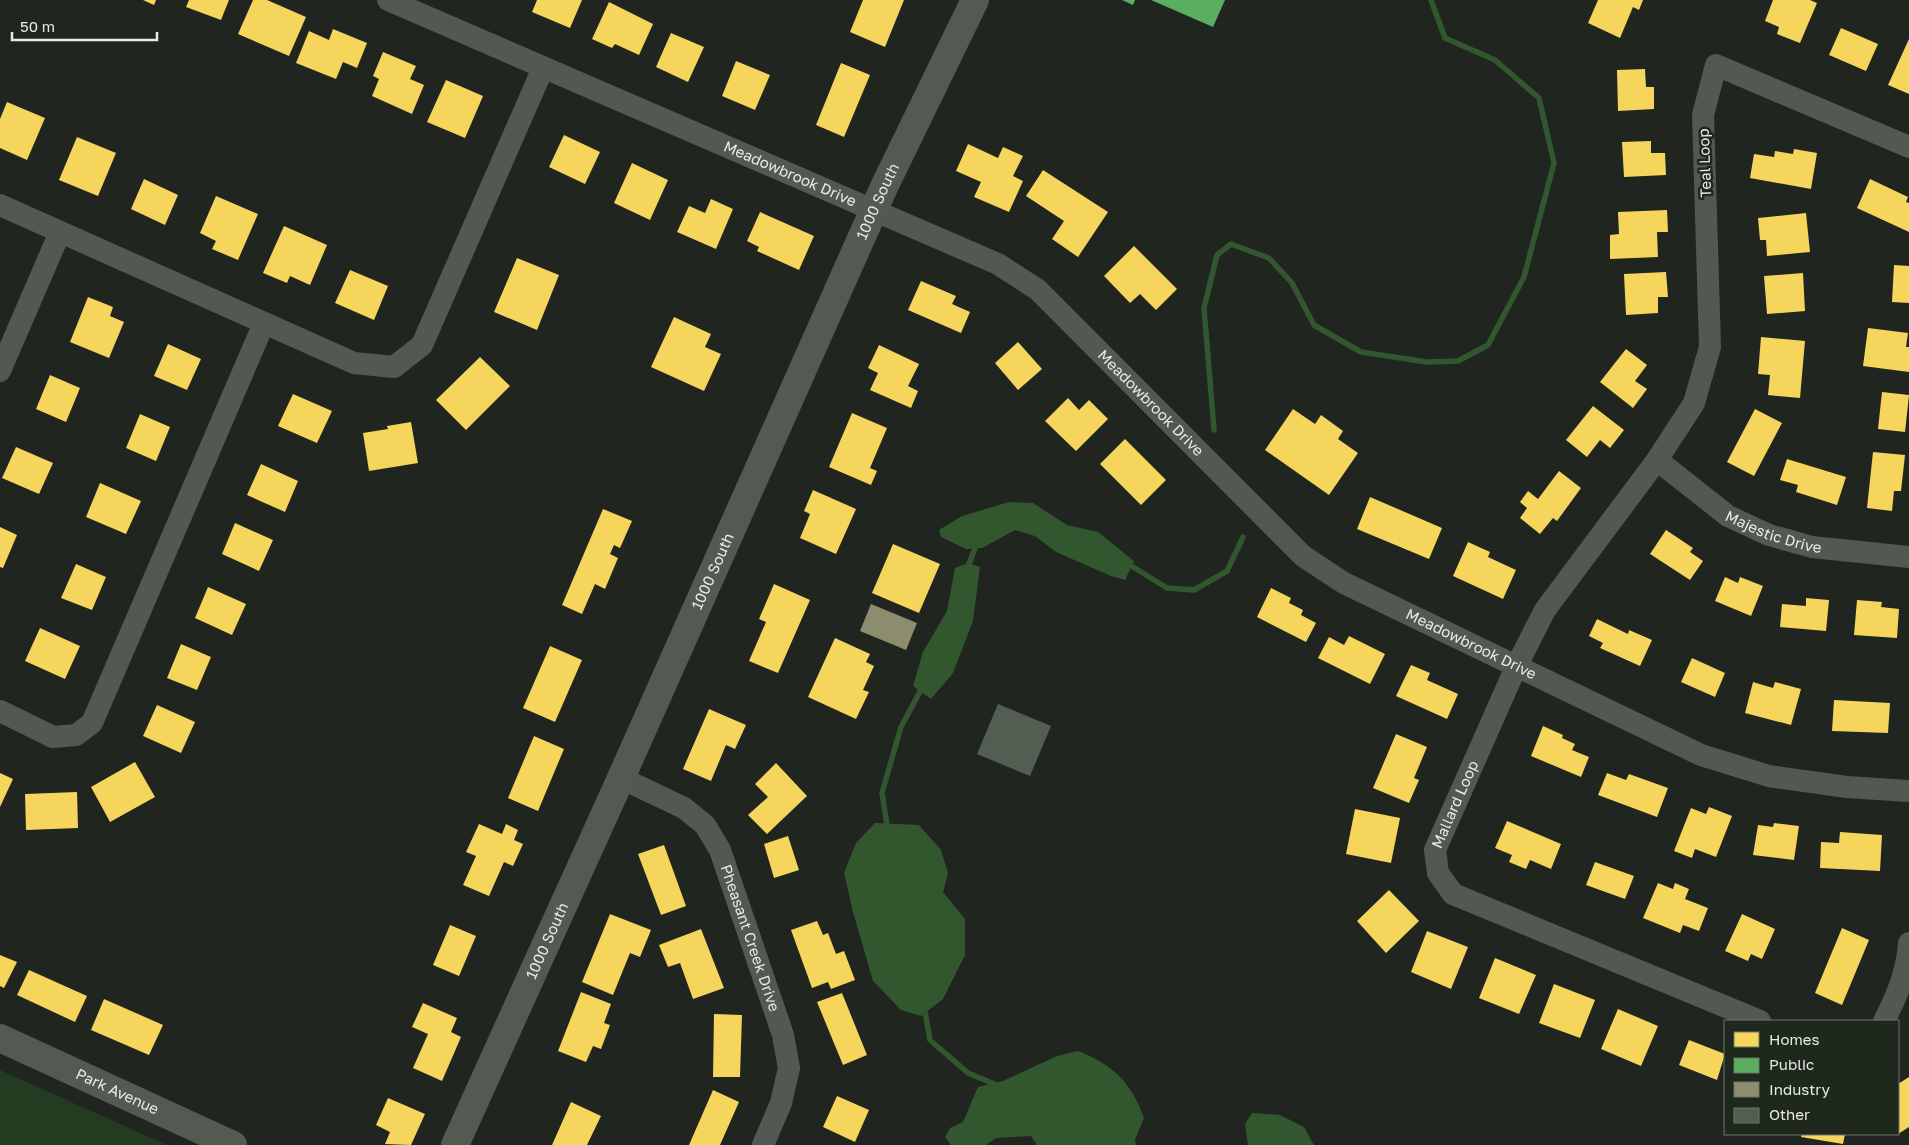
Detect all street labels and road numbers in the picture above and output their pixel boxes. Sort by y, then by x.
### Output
street label: Teal Loop [1694,128,1714,198]
street label: Meadowbrook Drive [721,136,860,210]
street label: 1000 South [852,160,902,242]
street label: Meadowbrook Drive [1095,345,1208,460]
street label: Majestic Drive [1723,506,1823,556]
street label: 1000 South [687,530,737,612]
street label: Meadowbrook Drive [1403,604,1540,683]
street label: Mallard Loop [1427,758,1481,851]
street label: Pheasant Creek Drive [718,862,784,1014]
street label: 1000 South [521,899,571,982]
street label: Park Avenue [73,1064,162,1118]

